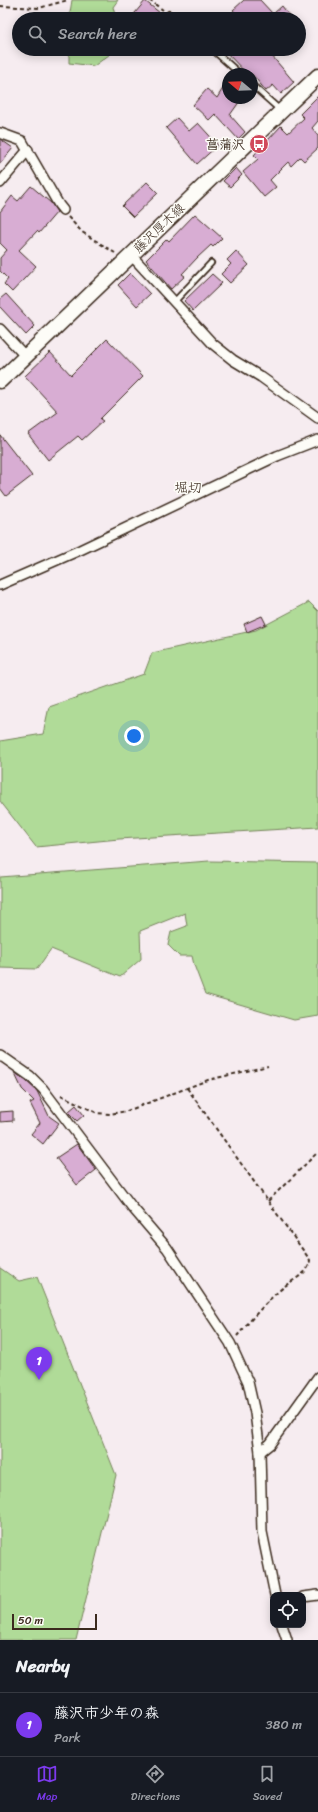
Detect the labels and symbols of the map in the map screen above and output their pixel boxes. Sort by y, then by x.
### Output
north arrow [222,68,258,104]
place label: 菖蒲沢 [206,133,245,156]
bus stop icon: 菖蒲沢 [248,133,270,155]
street label: 藤沢厚木線 [128,196,191,259]
district label: 堀切 [174,475,202,500]
your location [124,726,144,746]
pin: 1 [26,1347,52,1380]
scale bar [12,1612,97,1631]

